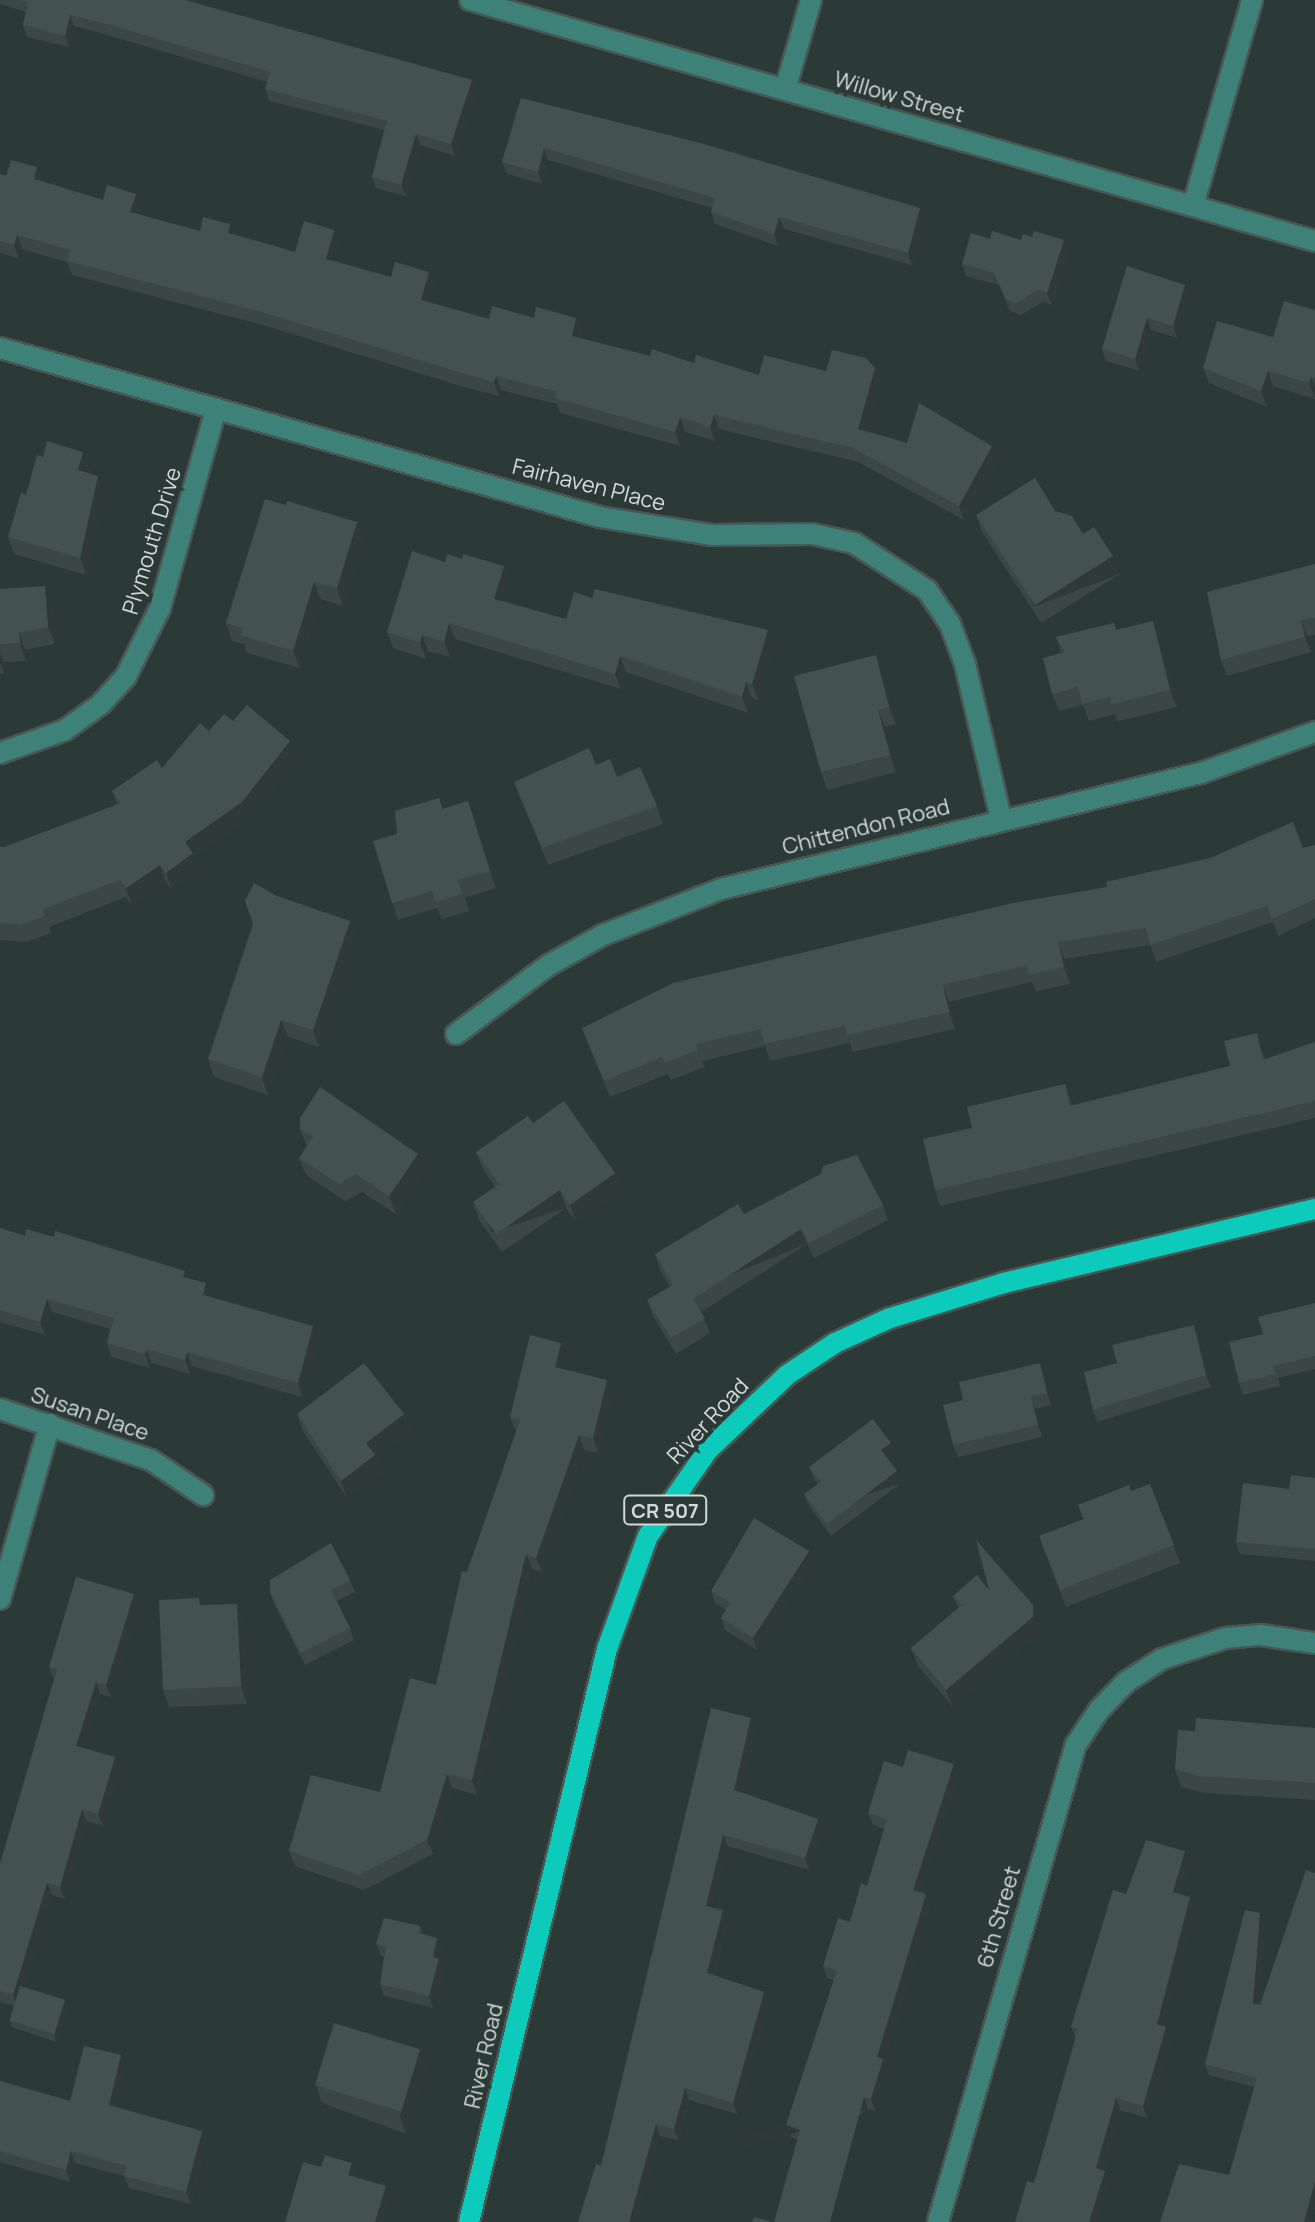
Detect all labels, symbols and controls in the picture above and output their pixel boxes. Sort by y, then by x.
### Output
street label: Willow Street [831,66,967,128]
street label: Fairhaven Place [510,453,668,517]
street label: Plymouth Drive [117,464,187,618]
street label: Chittendon Road [780,793,952,861]
street label: River Road [662,1373,754,1469]
street label: Susan Place [27,1381,153,1447]
road number: CR 507 [623,1494,707,1526]
street label: 6th Street [972,1863,1026,1971]
street label: River Road [459,2001,509,2111]

